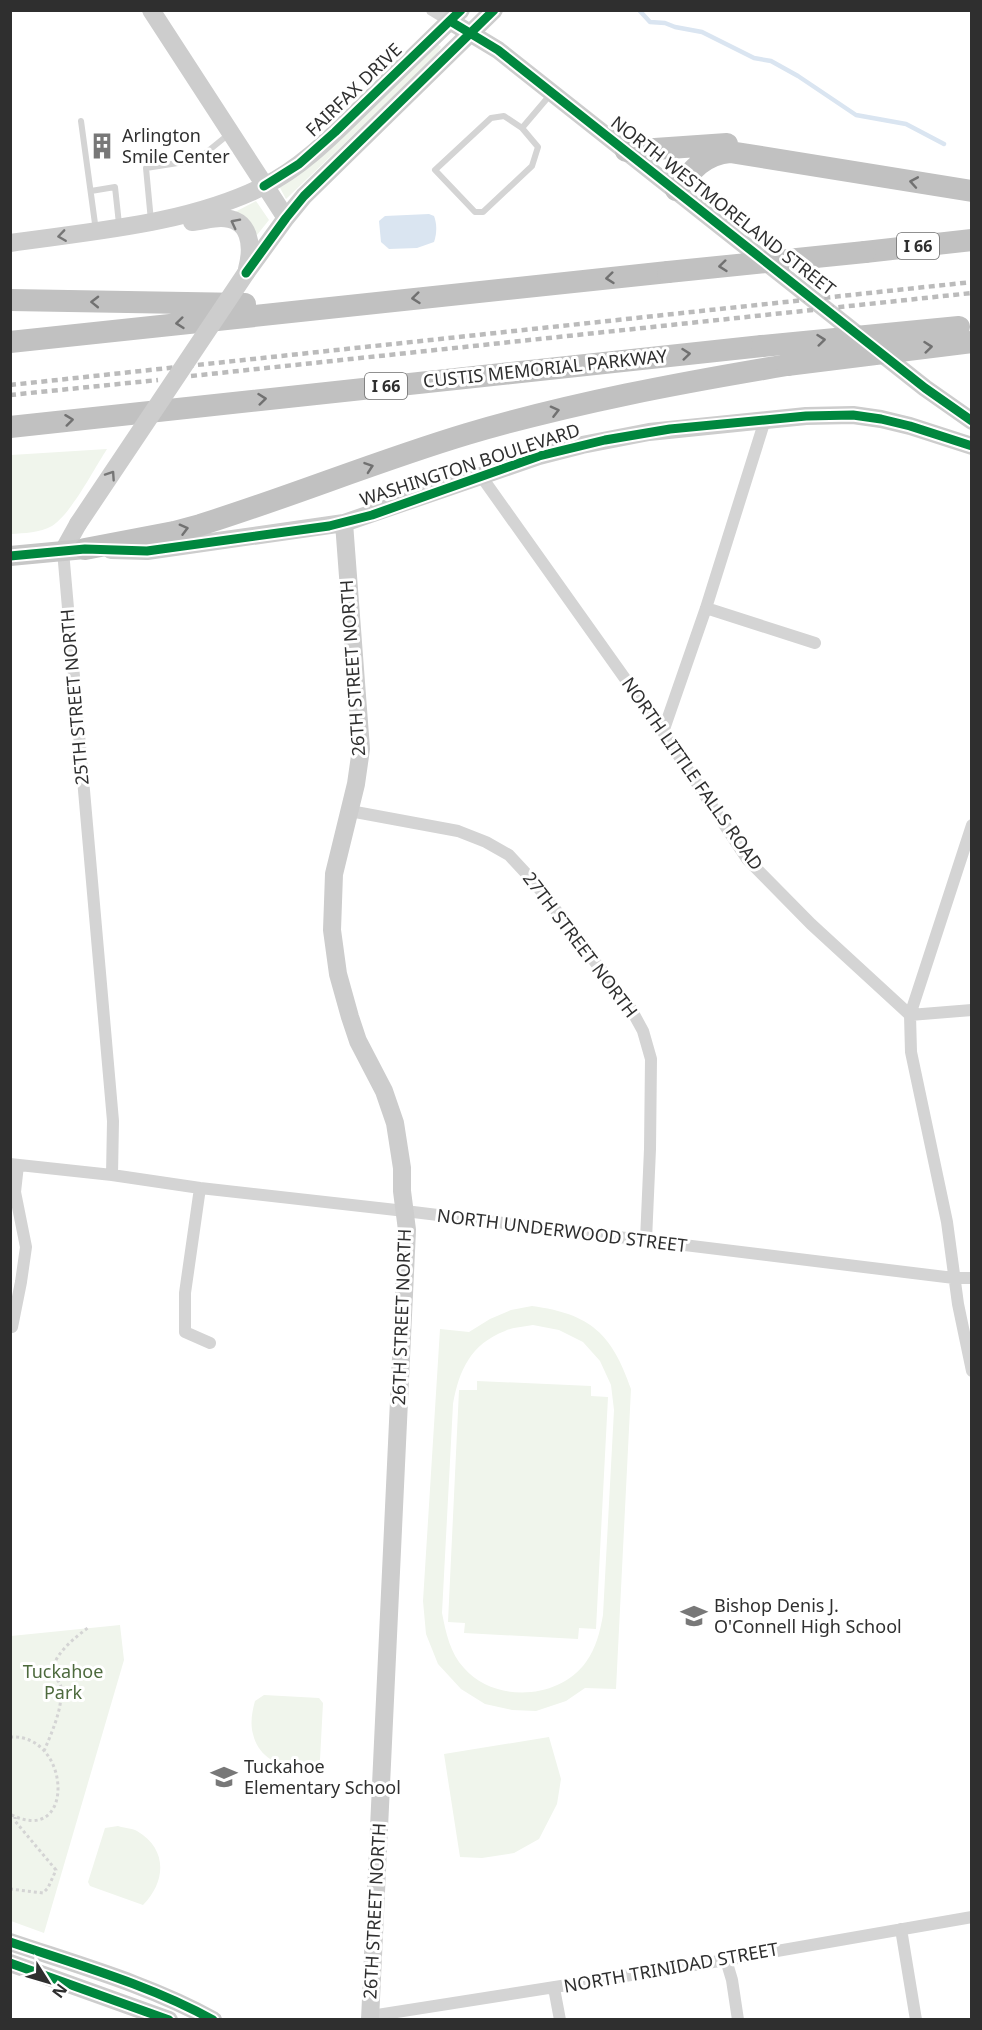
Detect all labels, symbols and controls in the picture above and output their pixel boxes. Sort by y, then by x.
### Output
street label: FAIRFAX DRIVE [300,37,407,141]
street label: NORTH WESTMORELAND STREET [606,110,841,300]
place label: Arlington Smile Center [122,123,230,168]
building icon: Arlington Smile Center [87,131,117,161]
one-way arrow [909,176,919,189]
one-way arrow [230,218,241,230]
one-way arrow [58,229,67,241]
road number: I 66 [897,233,939,259]
one-way arrow [719,259,728,272]
one-way arrow [605,271,615,284]
one-way arrow [412,291,421,304]
one-way arrow [91,296,100,308]
one-way arrow [176,316,185,329]
one-way arrow [816,334,825,347]
one-way arrow [924,341,933,354]
street label: CUSTIS MEMORIAL PARKWAY [422,343,669,393]
one-way arrow [681,348,691,361]
road number: I 66 [365,373,407,399]
one-way arrow [258,393,267,406]
one-way arrow [550,405,560,418]
one-way arrow [64,414,73,427]
street label: WASHINGTON BOULEVARD [357,417,583,511]
one-way arrow [363,462,374,475]
one-way arrow [104,471,115,482]
one-way arrow [178,524,189,536]
street label: 26TH STREET NORTH [334,579,370,757]
street label: 25TH STREET NORTH [54,608,94,786]
street label: NORTH LITTLE FALLS ROAD [617,672,769,875]
street label: 27TH STREET NORTH [518,867,644,1022]
street label: NORTH UNDERWOOD STREET [436,1203,689,1257]
street label: 26TH STREET NORTH [386,1228,416,1406]
place label: Bishop Denis J. O'Connell High School [714,1593,902,1638]
school or university icon: Bishop Denis J. O'Connell High School [679,1601,709,1631]
park label: Tuckahoe Park [23,1659,103,1704]
place label: Tuckahoe Elementary School [244,1754,401,1799]
school or university icon: Tuckahoe Elementary School [209,1762,239,1792]
street label: 26TH STREET NORTH [357,1822,391,2000]
street label: NORTH TRINIDAD STREET [562,1936,780,1998]
north arrow [18,1952,78,2012]
text: N [47,1979,73,2003]

